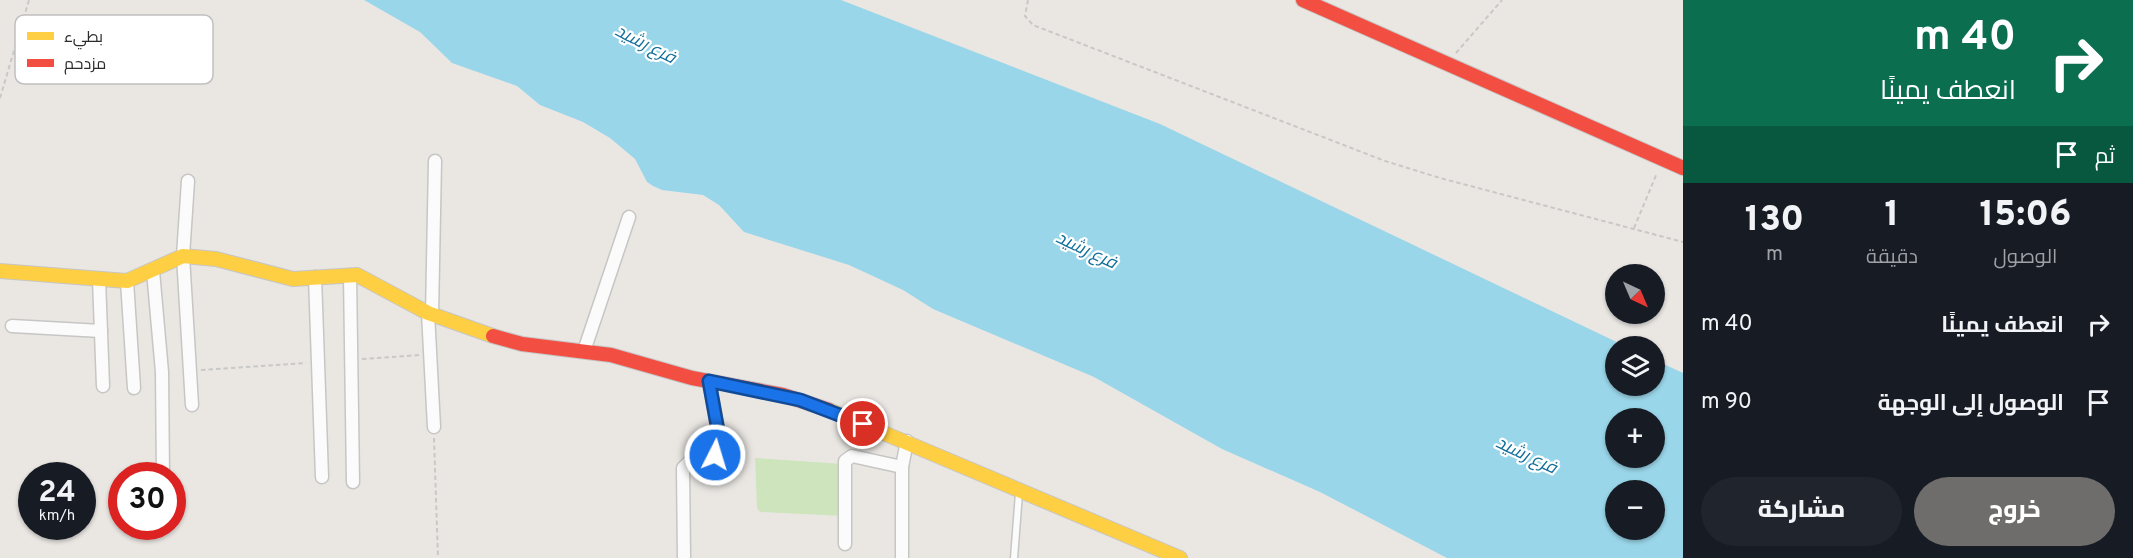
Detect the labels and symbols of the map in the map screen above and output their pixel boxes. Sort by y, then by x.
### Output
legend [15,15,213,84]
water label: فرع رشيد [611,20,680,70]
text: بطيء [64,28,103,50]
text: مزدحم [64,55,106,75]
water label: فرع رشيد [1052,227,1121,276]
north arrow [1605,264,1665,324]
pin [837,398,888,449]
position arrow [683,423,747,487]
water label: فرع رشيد [1492,432,1561,481]
speed limit sign: 30 [108,462,186,540]

